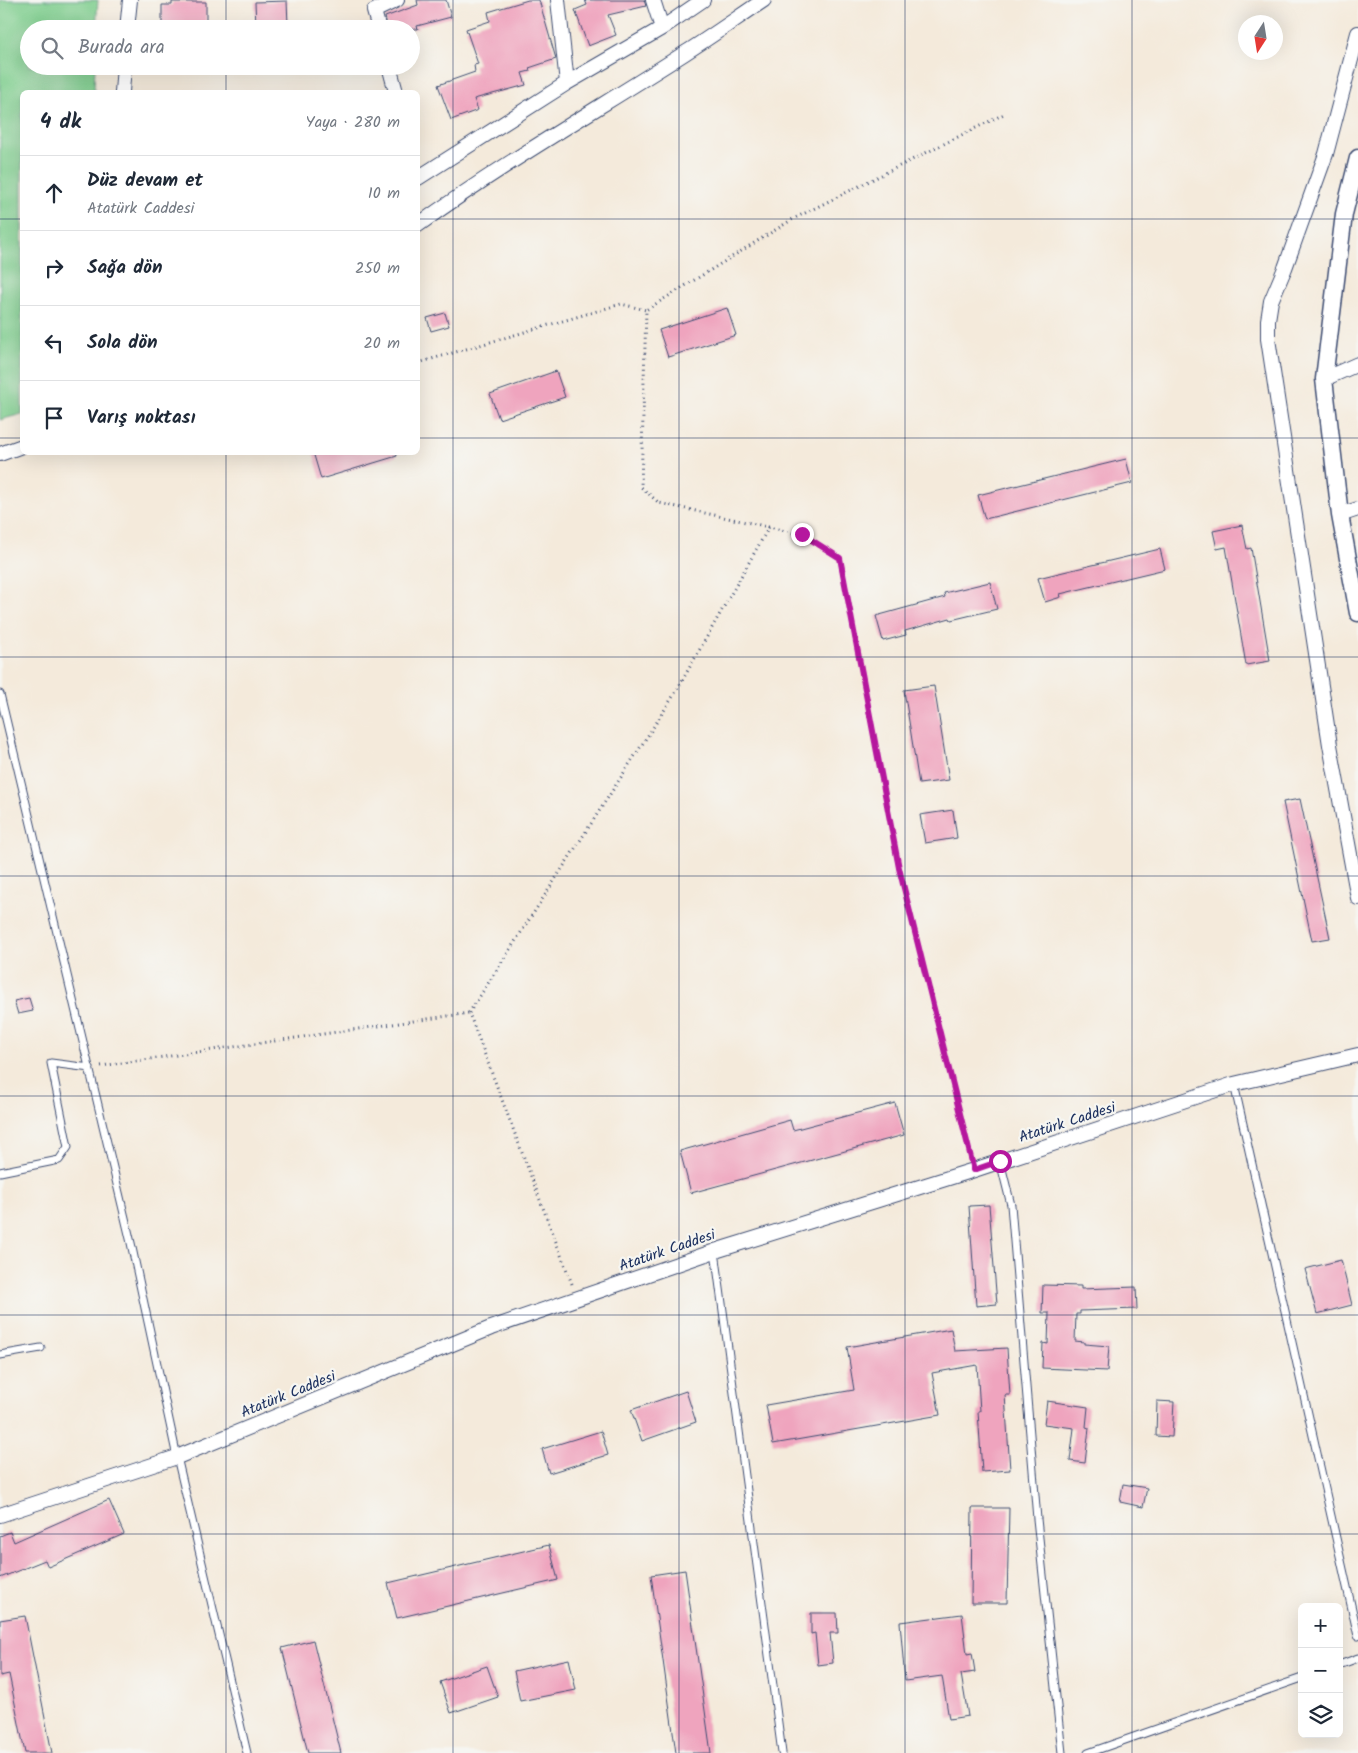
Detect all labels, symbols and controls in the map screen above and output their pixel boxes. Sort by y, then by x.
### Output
north arrow [1238,15,1283,60]
search box [20,20,420,75]
text: Burada ara [78,33,165,63]
icon: search [38,34,66,62]
text: 4 dk [40,106,81,139]
text: Yaya · 280 m [306,110,400,135]
text: Düz devam et [87,166,203,196]
icon: ahead [40,179,68,207]
text: 10 m [368,181,400,206]
text: Atatürk Caddesi [87,196,194,221]
text: Sağa dön [87,253,163,283]
icon: right [40,254,68,282]
text: 250 m [355,256,400,281]
text: Sola dön [87,328,158,358]
icon: left [40,329,68,357]
text: 20 m [364,331,400,356]
text: Varış noktası [87,403,195,433]
icon: arrive [40,404,68,432]
route end [791,523,814,546]
street label: Atatürk Caddesi [1016,1096,1120,1150]
route start [989,1150,1012,1173]
street label: Atatürk Caddesi [616,1223,720,1279]
street label: Atatürk Caddesi [237,1364,341,1425]
map controls [1298,1603,1343,1738]
button: + [1298,1603,1343,1648]
button: − [1298,1648,1343,1693]
button: layers [1298,1693,1343,1738]

